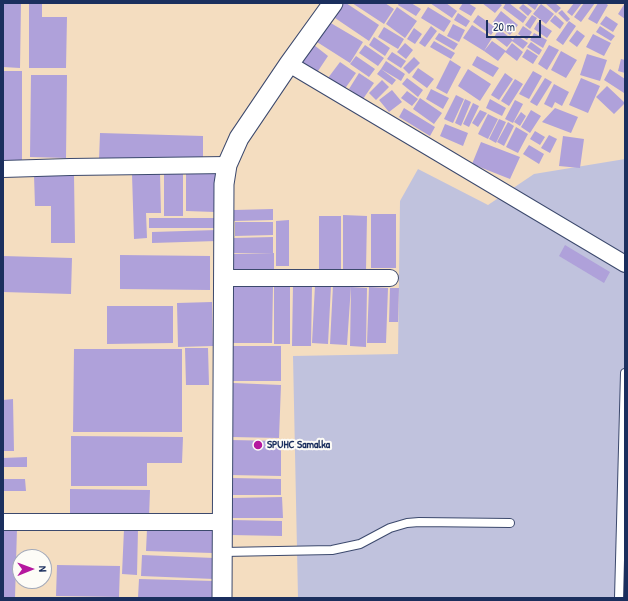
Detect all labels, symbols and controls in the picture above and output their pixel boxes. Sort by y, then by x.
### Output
scale bar [488,12,543,38]
text: 20 m [493,18,515,35]
place label: SPUHC Samalka [267,438,330,452]
marker: SPUHC Samalka [252,439,264,451]
north arrow [12,549,52,589]
text: N [36,566,50,572]

